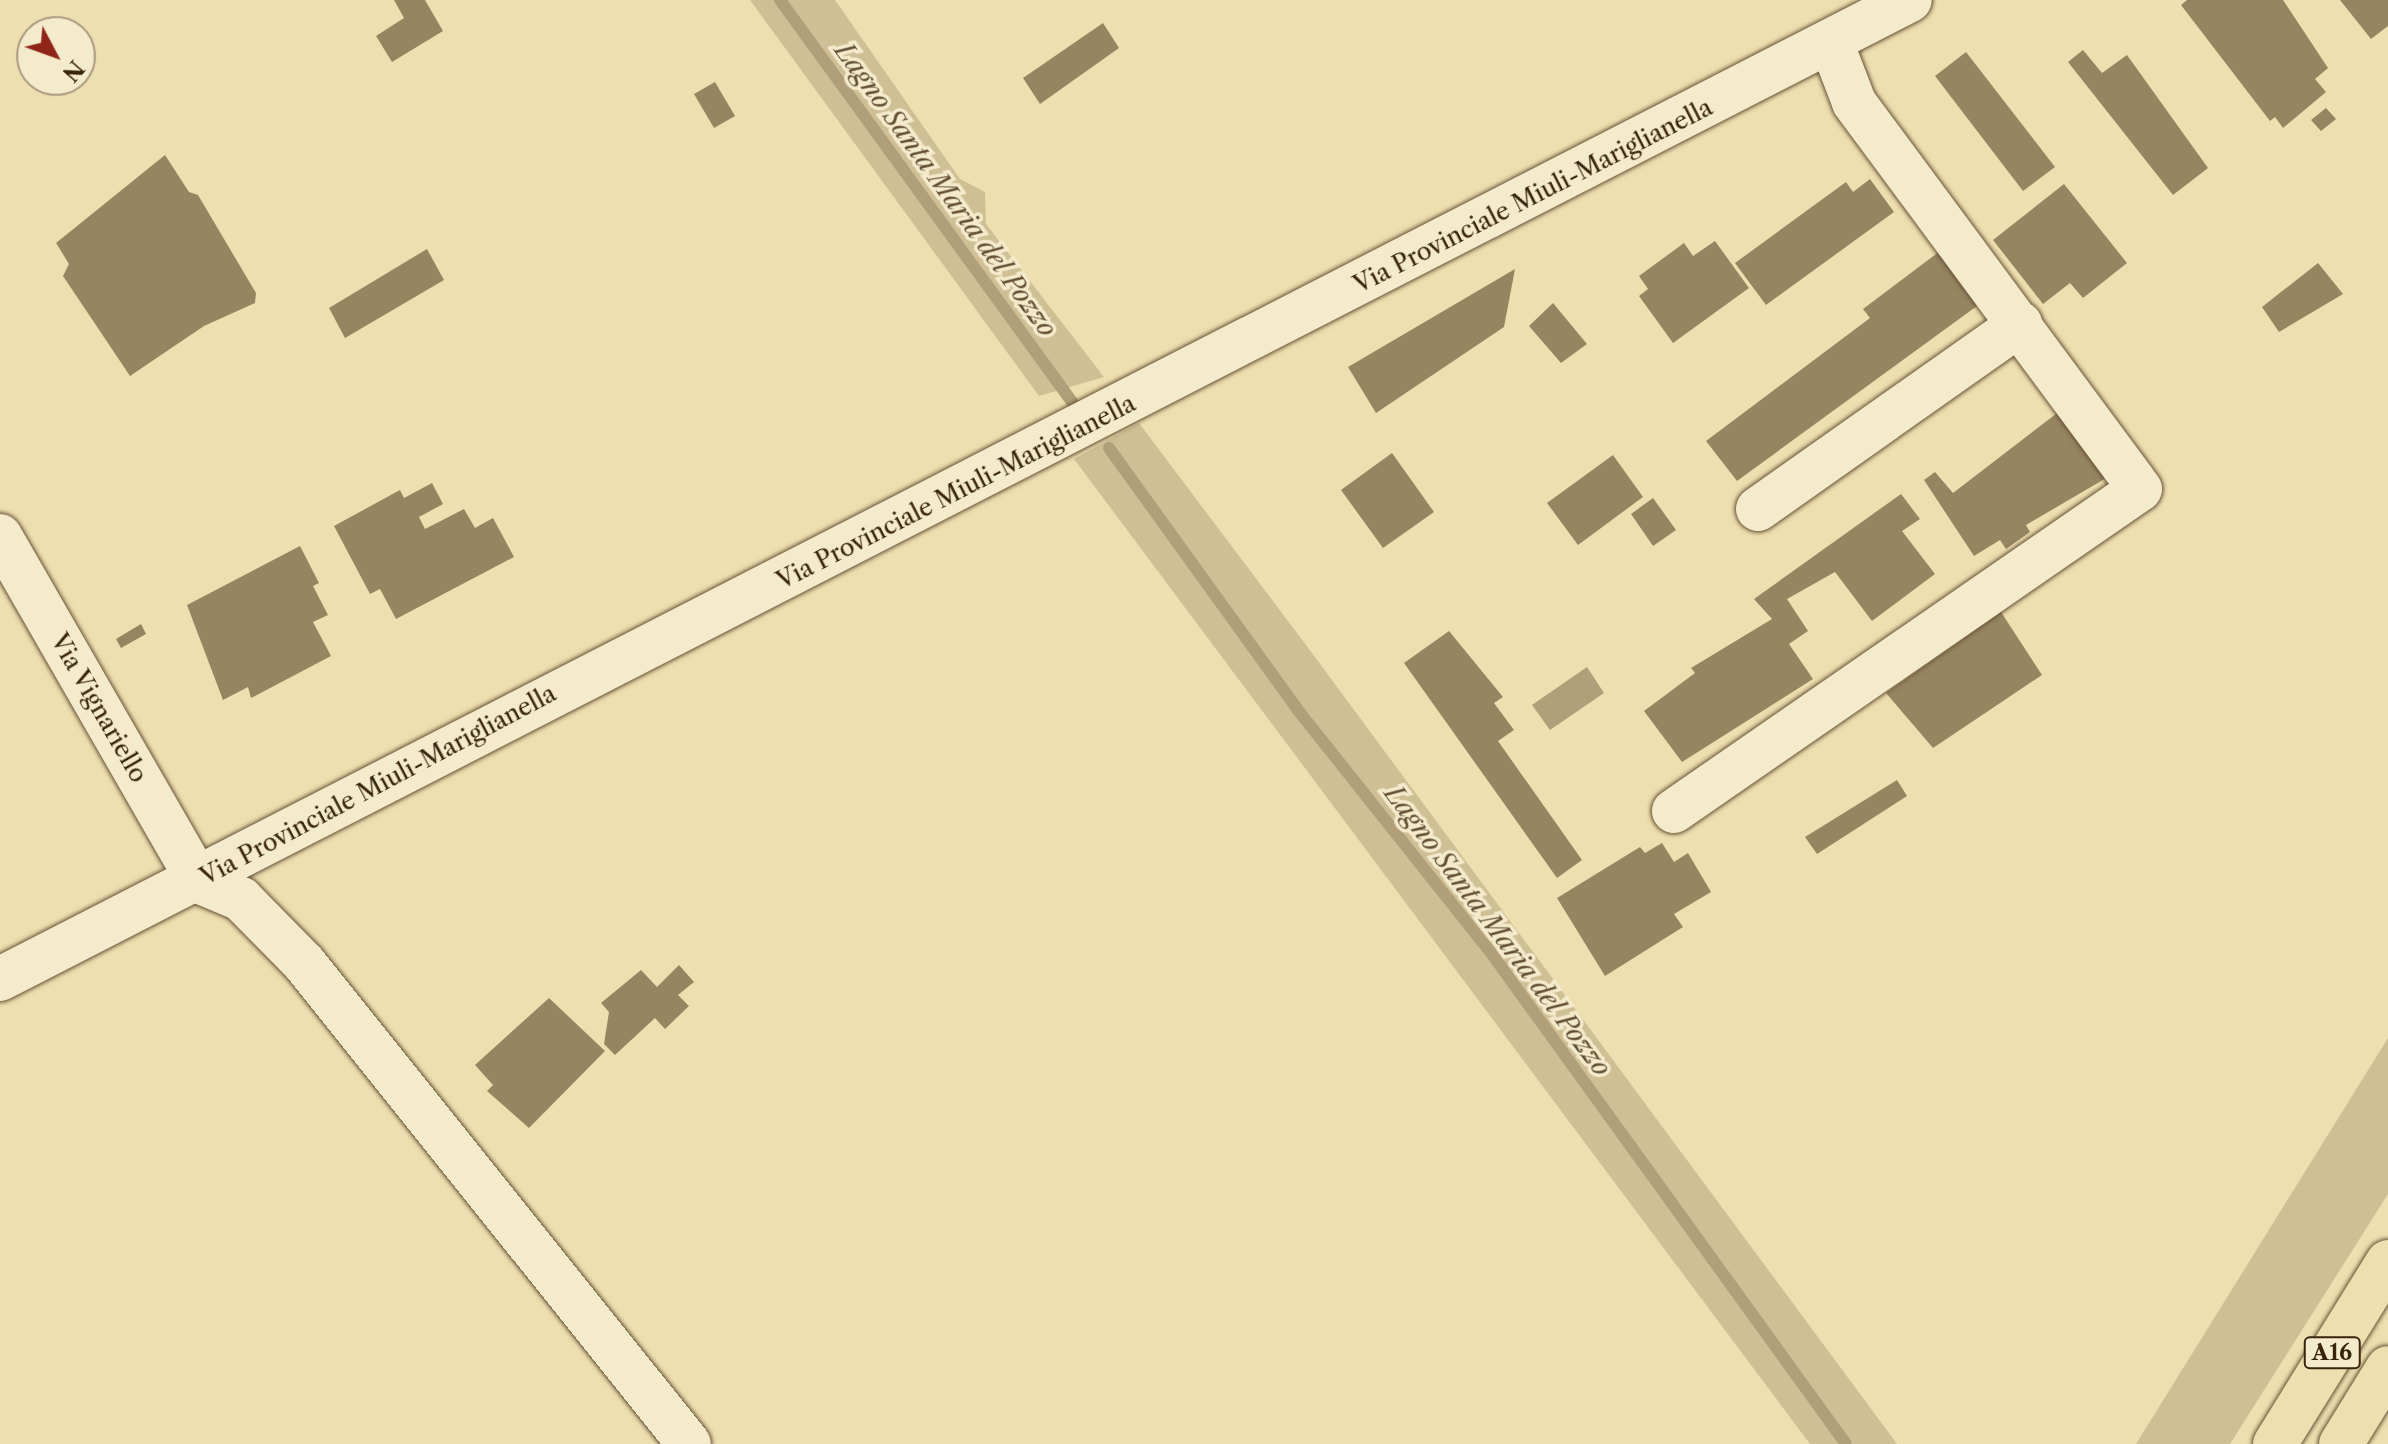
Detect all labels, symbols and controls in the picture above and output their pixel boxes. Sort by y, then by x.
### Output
north arrow [16,16,96,96]
water label: Lagno Santa Maria del Pozzo [828,37,1062,343]
text: N [57,55,89,87]
street label: Via Provinciale Miuli-Mariglianella [1349,93,1717,299]
street label: Via Provinciale Miuli-Mariglianella [772,389,1140,595]
street label: Via Vignariello [44,628,154,788]
street label: Via Provinciale Miuli-Mariglianella [195,679,561,891]
water label: Lagno Santa Maria del Pozzo [1377,779,1617,1083]
road number: A16 [2302,1335,2362,1371]

